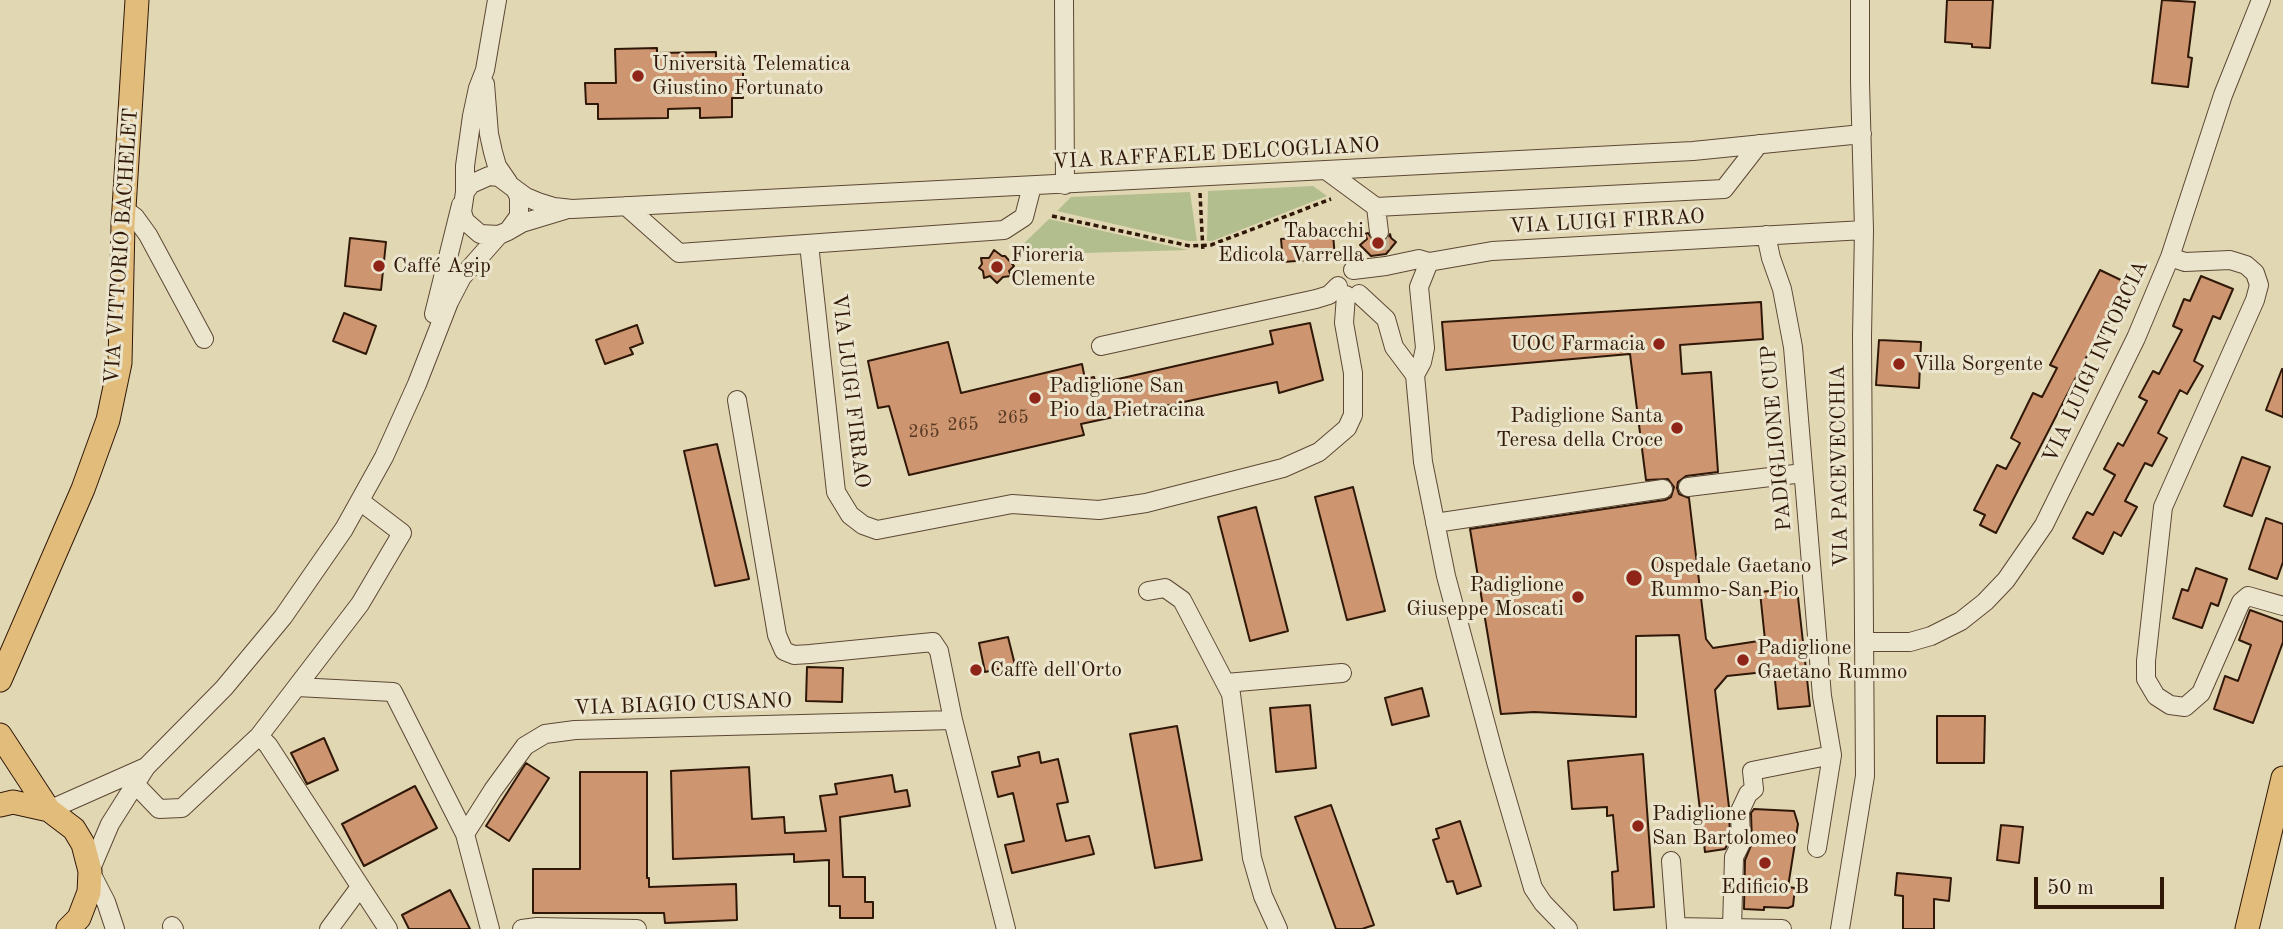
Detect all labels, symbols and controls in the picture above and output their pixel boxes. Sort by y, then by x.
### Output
place label: Università Telematica Giustino Fortunato [652,51,850,101]
marker: Università Telematica Giustino Fortunato [630,68,646,84]
street label: VIA VITTORIO BACHELET [100,107,144,385]
street label: VIA RAFFAELE DELCOGLIANO [1052,133,1380,175]
street label: VIA LUIGI FIRRAO [1509,204,1705,240]
place label: Tabacchi Edicola Varrella [1218,218,1364,268]
marker: Tabacchi Edicola Varrella [1370,235,1386,251]
place label: Fioreria Clemente [1011,242,1095,292]
place label: Caffé Agip [393,253,491,279]
street label: VIA LUIGI INTORCIA [2038,257,2154,467]
marker: Caffé Agip [371,258,387,274]
marker: Fioreria Clemente [989,259,1005,275]
street label: VIA LUIGI FIRRAO [826,292,874,490]
place label: UOC Farmacia [1510,331,1645,357]
marker: UOC Farmacia [1651,336,1667,352]
street label: PADIGLIONE CUP [1756,344,1798,532]
place label: Villa Sorgente [1913,351,2043,377]
marker: Villa Sorgente [1891,356,1907,372]
street label: VIA PACEVECCHIA [1826,365,1854,567]
place label: Padiglione San Pio da Pietracina [1049,373,1205,423]
marker: Padiglione San Pio da Pietracina [1027,390,1043,406]
place label: Padiglione Santa Teresa della Croce [1496,403,1663,453]
house number: 265 [997,407,1029,429]
house number: 265 [947,414,979,436]
marker: Padiglione Santa Teresa della Croce [1669,420,1685,436]
house number: 265 [908,421,940,443]
place label: Ospedale Gaetano Rummo-San Pio [1650,553,1812,603]
marker: Ospedale Gaetano Rummo-San Pio [1624,568,1644,588]
place label: Padiglione Giuseppe Moscati [1406,572,1564,622]
marker: Padiglione Giuseppe Moscati [1570,589,1586,605]
place label: Padiglione Gaetano Rummo [1757,635,1908,685]
marker: Padiglione Gaetano Rummo [1735,652,1751,668]
place label: Caffè dell'Orto [990,657,1122,683]
marker: Caffè dell'Orto [968,662,984,678]
street label: VIA BIAGIO CUSANO [574,689,792,721]
place label: Padiglione San Bartolomeo [1652,801,1797,851]
marker: Padiglione San Bartolomeo [1630,818,1646,834]
marker: Edificio B [1757,855,1773,871]
scale bar [2038,862,2168,906]
place label: Edificio B [1721,874,1809,900]
text: 50 m [2047,878,2094,899]

